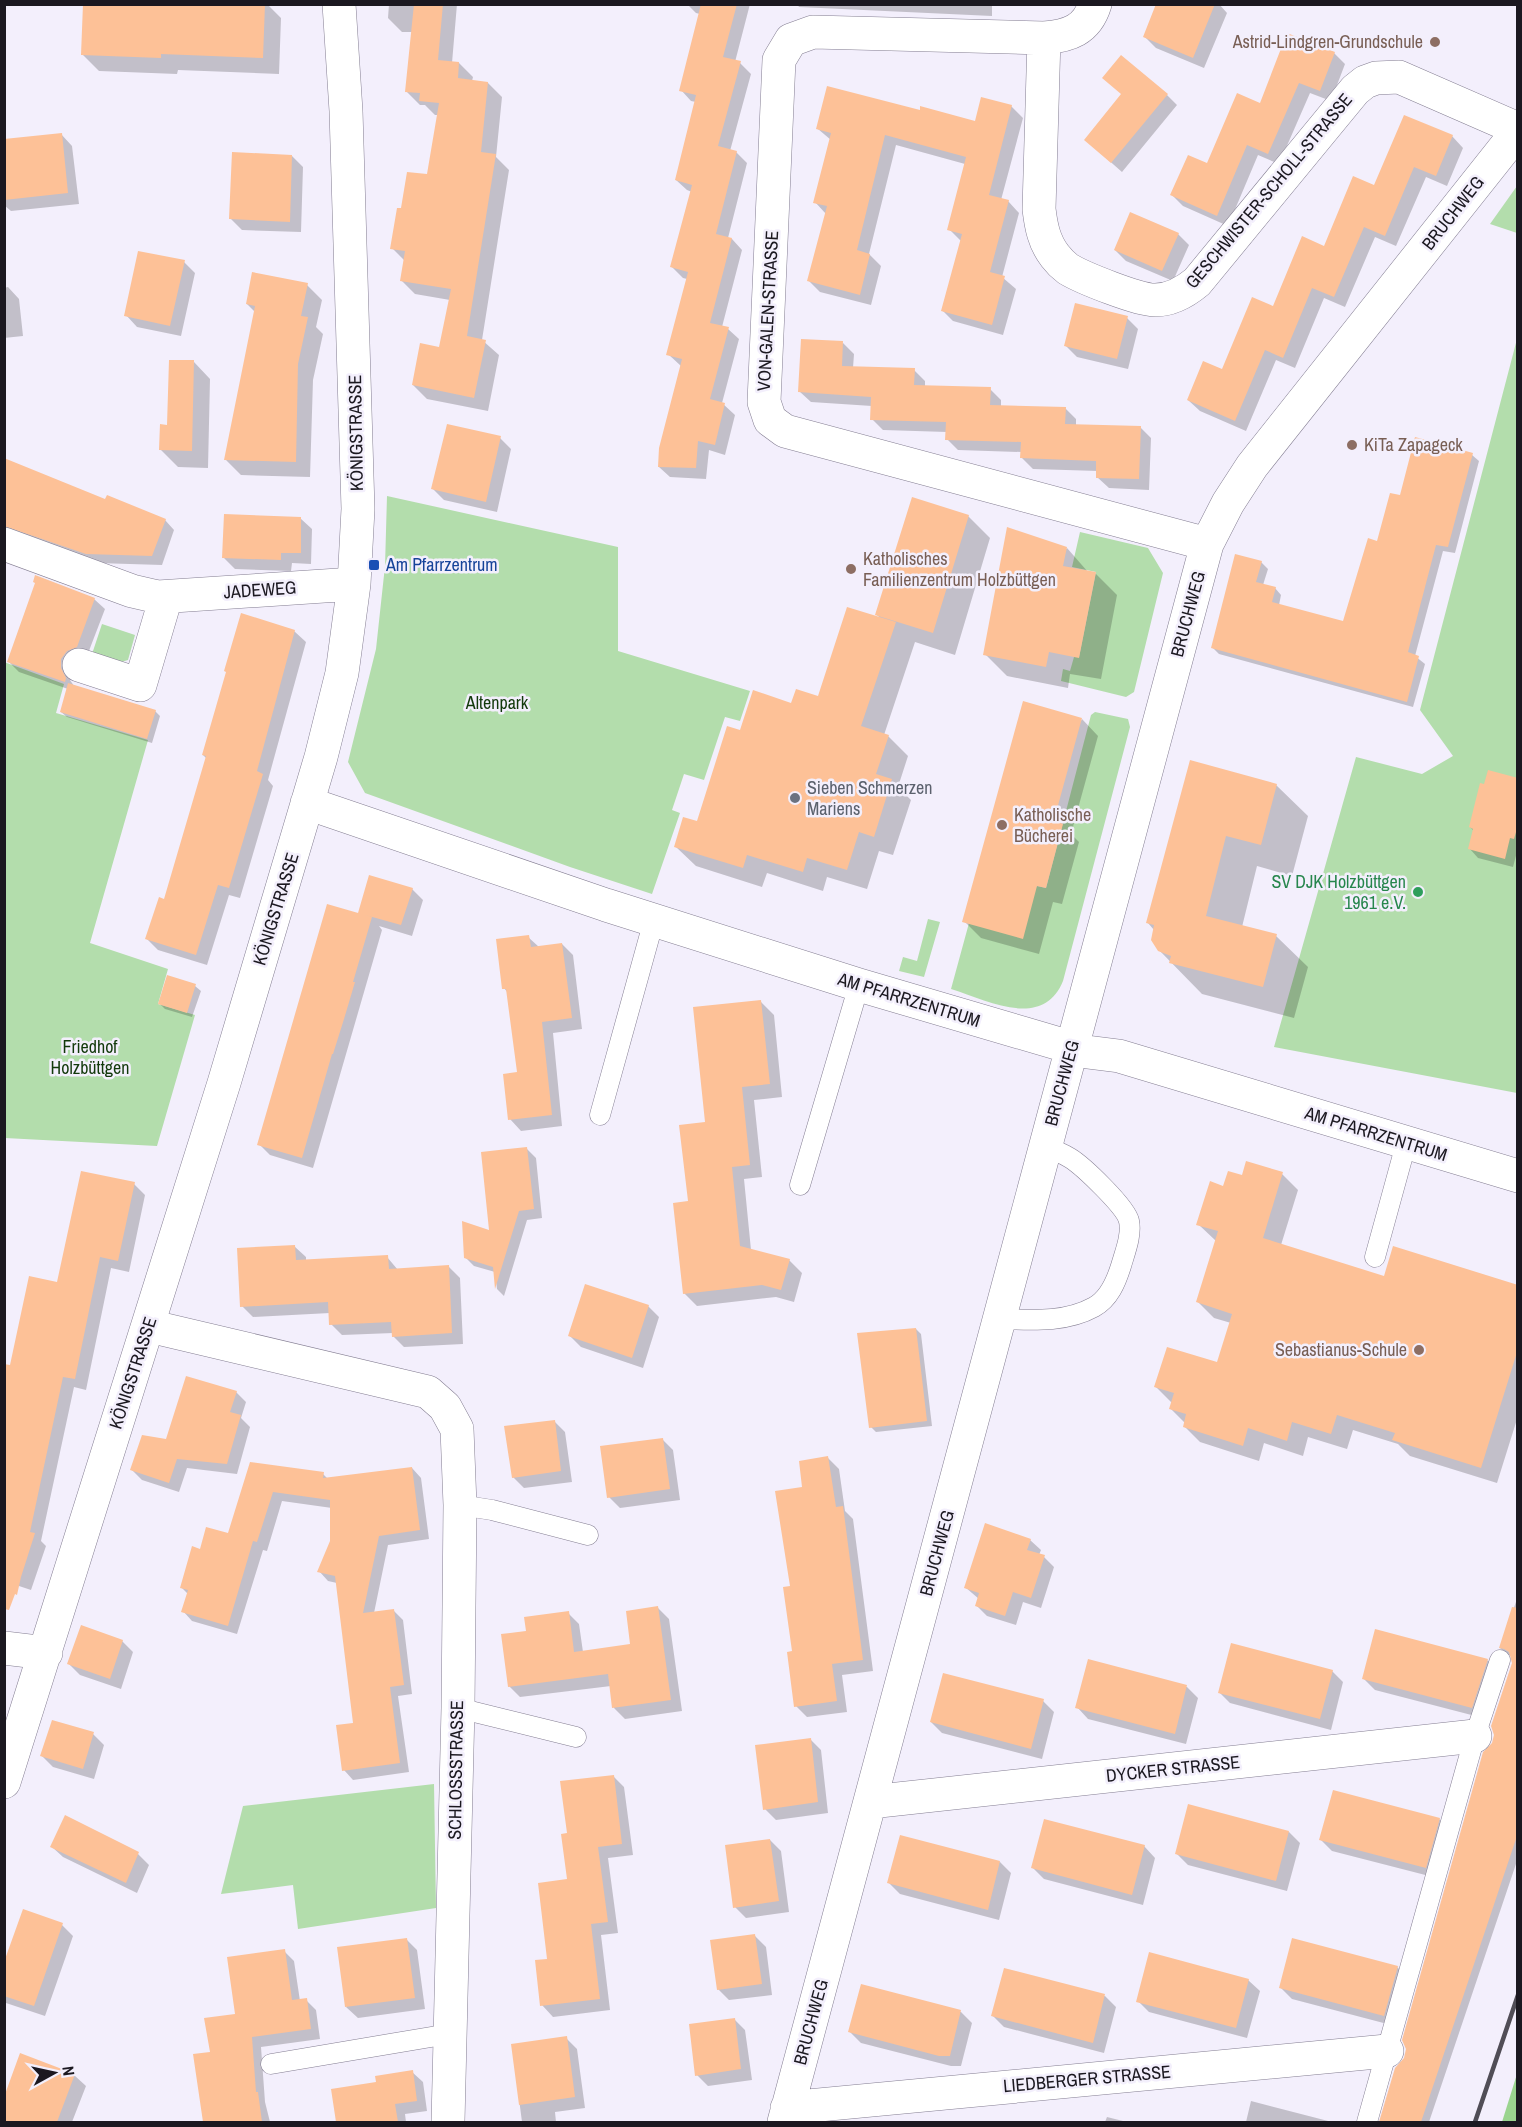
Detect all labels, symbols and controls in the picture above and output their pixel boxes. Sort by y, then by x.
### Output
place label: Astrid-Lindgren-Grundschule [1232,29,1423,54]
marker: Astrid-Lindgren-Grundschule [1428,35,1442,49]
street label: GESCHWISTER-SCHOLL-STRASSE [1179,88,1358,294]
street label: BRUCHWEG [1416,170,1489,255]
street label: VON-GALEN-STRASSE [751,230,784,392]
street label: KÖNIGSTRASSE [342,375,369,491]
place label: KiTa Zapageck [1364,432,1463,457]
marker: KiTa Zapageck [1345,438,1359,452]
place label: Katholisches Familienzentrum Holzbüttgen [863,546,1056,592]
place label: Am Pfarrzentrum [385,552,498,577]
marker: Am Pfarrzentrum [367,558,381,572]
marker: Katholisches Familienzentrum Holzbüttgen [844,562,858,576]
street label: BRUCHWEG [1164,568,1211,659]
street label: JADEWEG [223,574,297,605]
park label: Altenpark [465,690,529,715]
place label: Sieben Schmerzen Mariens [807,775,933,821]
marker: Sieben Schmerzen Mariens [788,791,802,805]
place label: Katholische Bücherei [1014,802,1091,848]
marker: Katholische Bücherei [995,818,1009,832]
street label: KÖNIGSTRASSE [247,850,305,968]
place label: SV DJK Holzbüttgen 1961 e.V. [1271,869,1406,915]
marker: SV DJK Holzbüttgen 1961 e.V. [1411,885,1425,899]
street label: AM PFARRZENTRUM [834,966,983,1033]
park label: Friedhof Holzbüttgen [51,1034,129,1080]
street label: BRUCHWEG [1038,1037,1085,1128]
street label: AM PFARRZENTRUM [1301,1100,1450,1167]
street label: KÖNIGSTRASSE [103,1314,162,1432]
place label: Sebastianus-Schule [1275,1337,1407,1362]
marker: Sebastianus-Schule [1412,1343,1426,1357]
street label: BRUCHWEG [913,1507,960,1598]
street label: SCHLOSSSTRASSE [442,1700,469,1840]
street label: DYCKER STRASSE [1105,1749,1241,1788]
street label: BRUCHWEG [787,1976,834,2067]
north arrow [24,2043,84,2103]
street label: LIEDBERGER STRASSE [1002,2059,1172,2098]
text: N [57,2065,80,2077]

